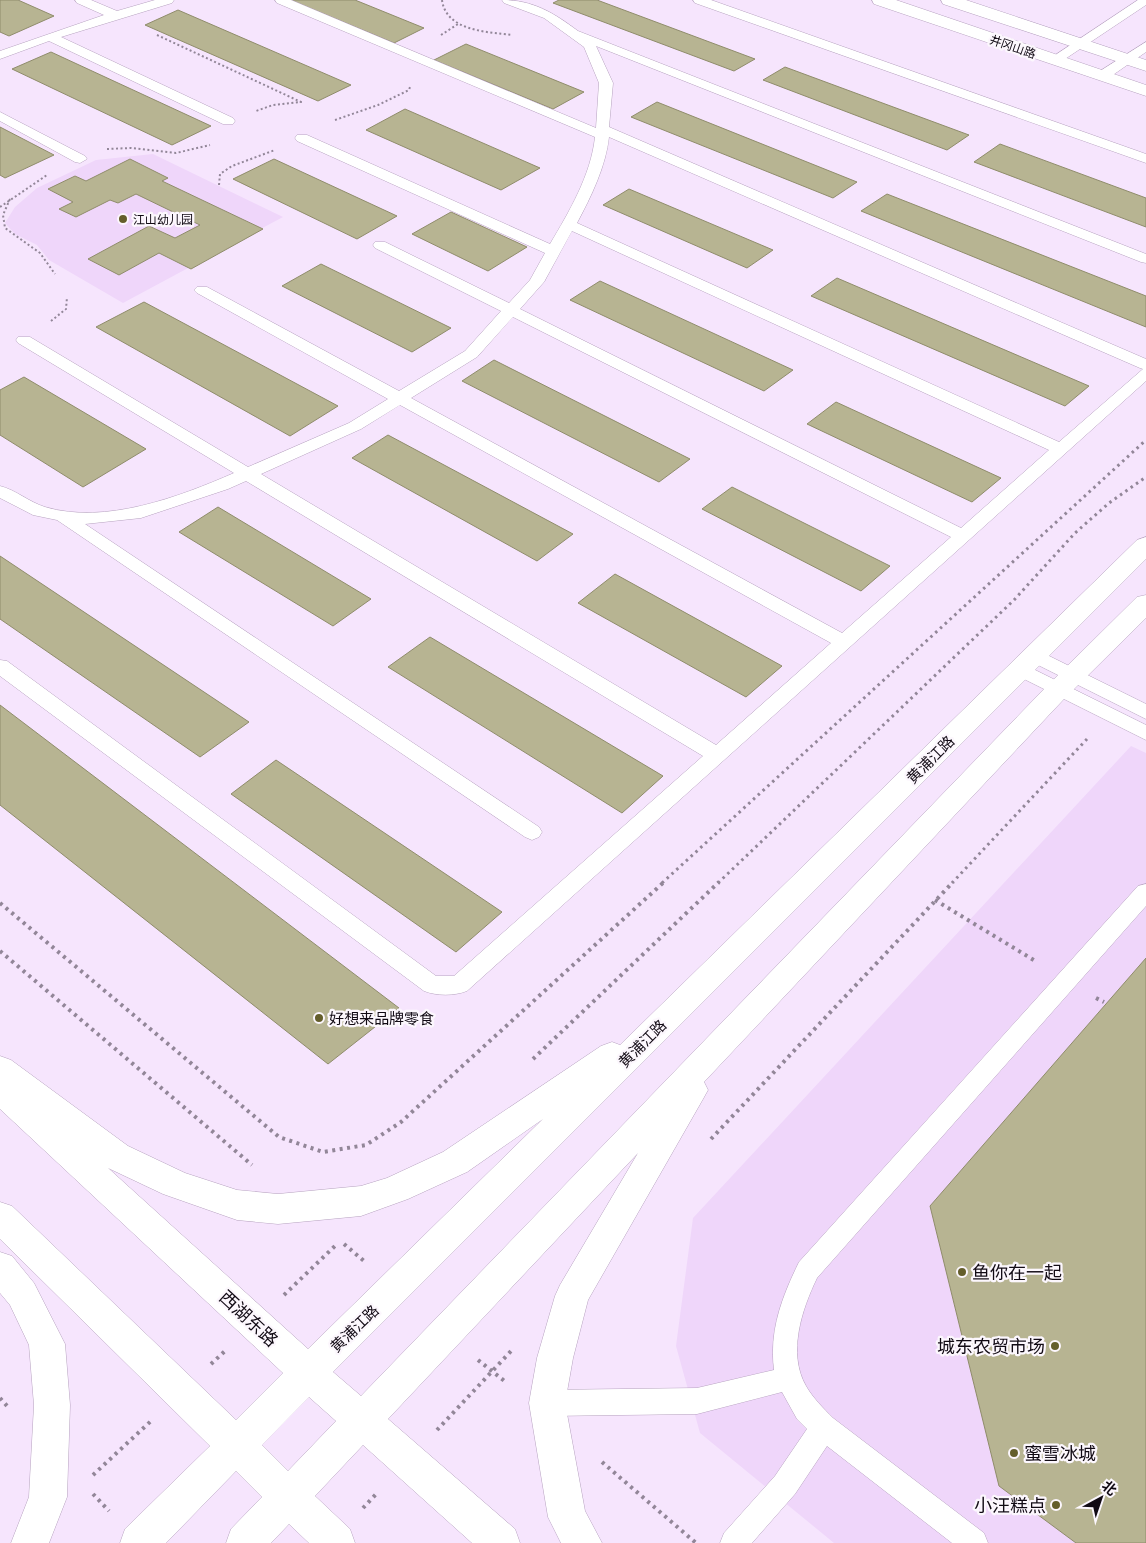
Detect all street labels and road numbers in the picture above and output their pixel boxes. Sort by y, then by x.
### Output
street label: 井冈山路 [988,32,1038,60]
street label: 黄浦江路 [902,731,958,787]
street label: 黄浦江路 [614,1015,670,1071]
street label: 西湖东路 [215,1285,283,1351]
street label: 黄浦江路 [326,1301,382,1355]

